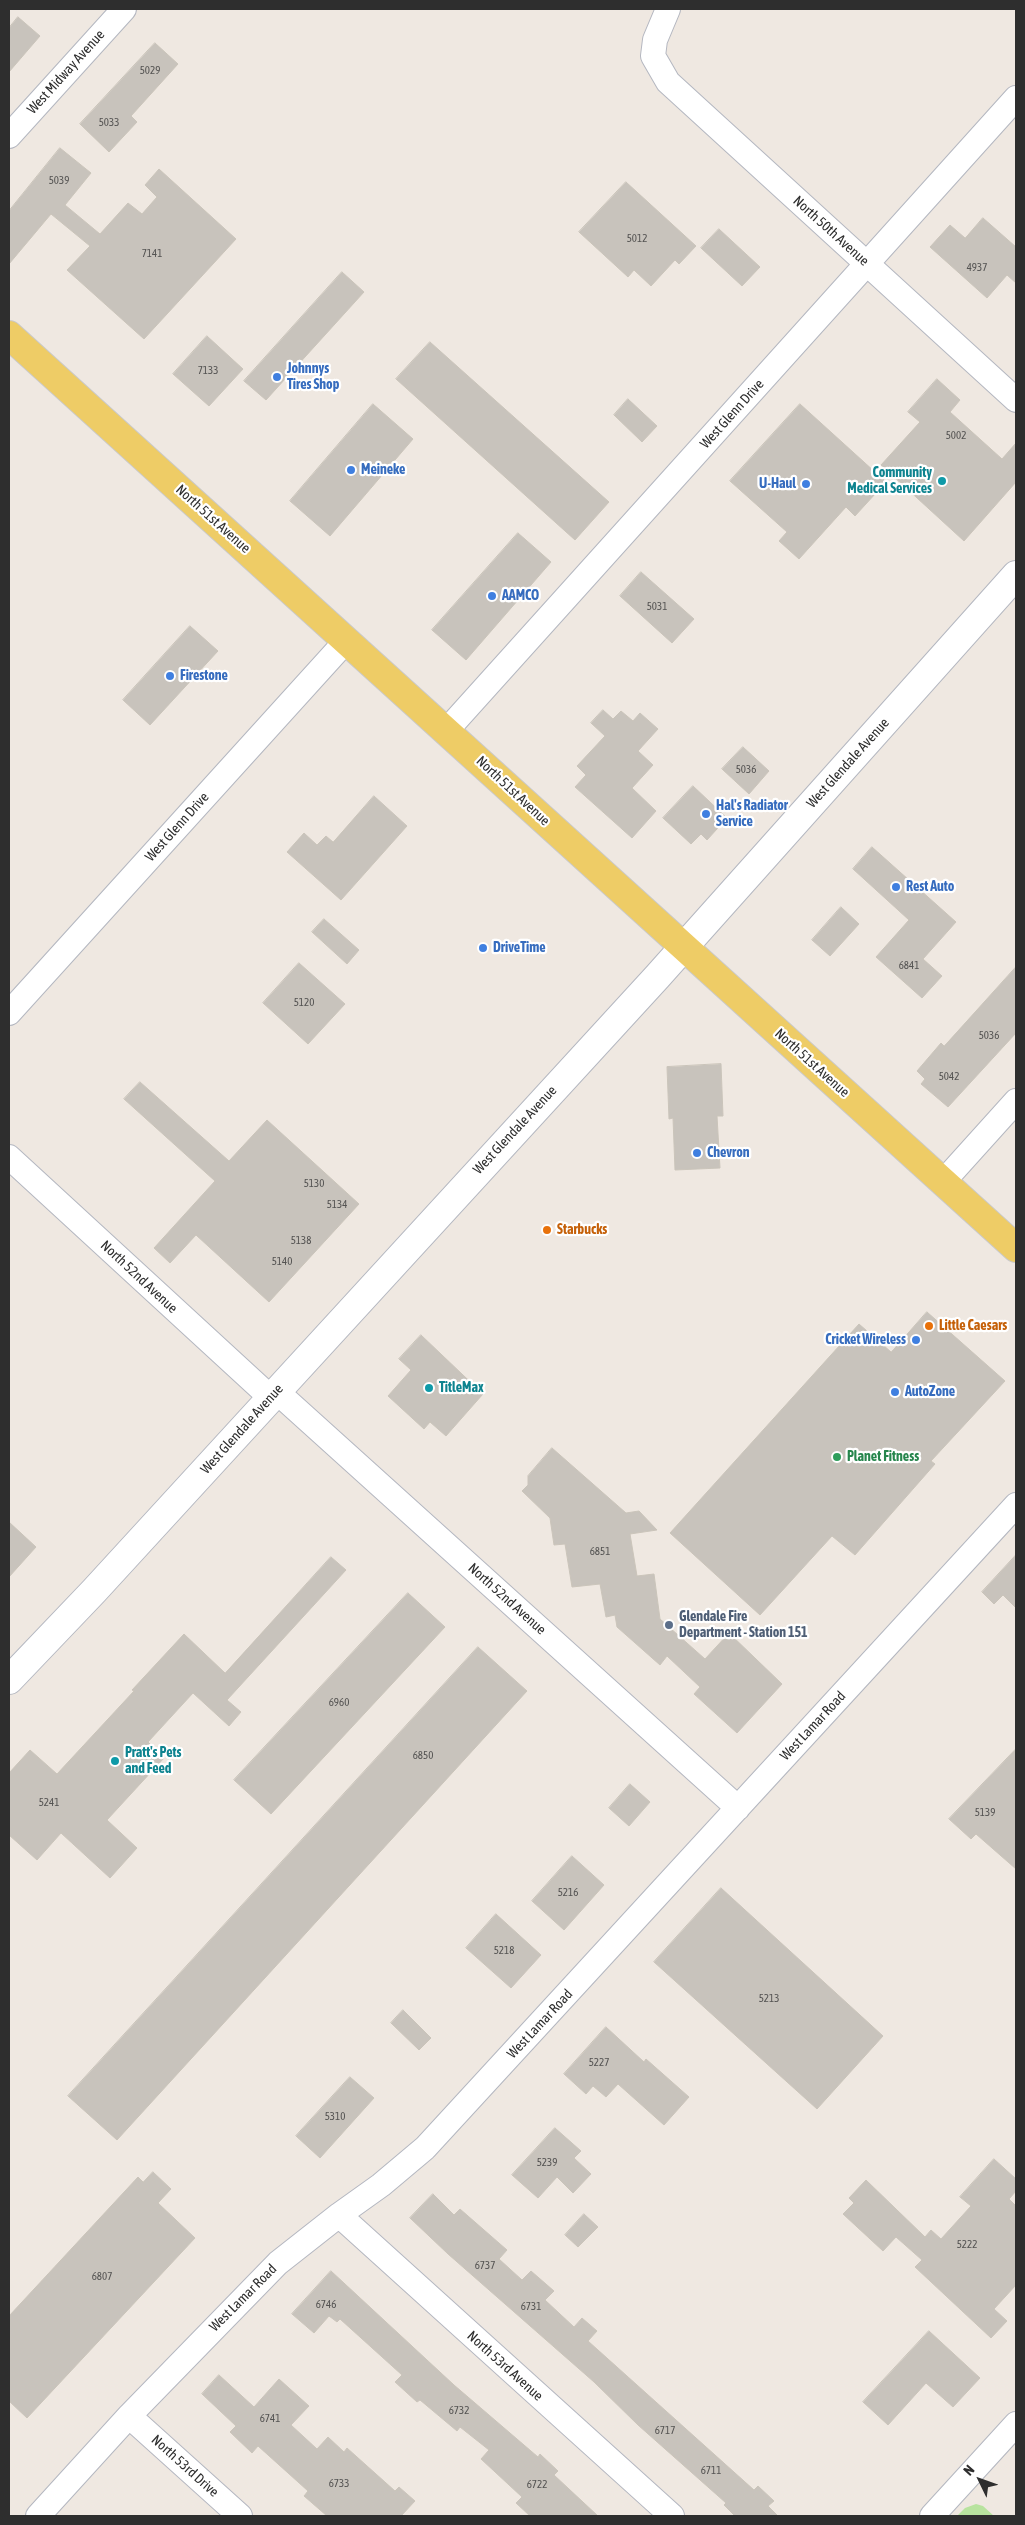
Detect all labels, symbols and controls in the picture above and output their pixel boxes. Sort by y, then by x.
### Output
street label: West Midway Avenue [24,26,108,118]
house number: 5029 [140,64,160,78]
house number: 5033 [99,116,119,130]
house number: 5039 [49,174,69,188]
street label: North 50th Avenue [790,193,872,269]
house number: 5012 [627,232,647,246]
house number: 7141 [142,247,162,261]
house number: 4937 [967,261,987,275]
place label: Johnnys Tires Shop [287,361,339,394]
house number: 7133 [198,364,218,378]
marker: Johnnys Tires Shop [271,371,283,383]
street label: West Glenn Drive [697,376,767,452]
house number: 5002 [946,429,966,443]
place label: Meineke [361,462,405,478]
marker: Meineke [345,464,357,476]
place label: Community Medical Services [847,465,932,498]
marker: Community Medical Services [936,475,948,487]
place label: U-Haul [759,476,796,492]
marker: U-Haul [800,478,812,490]
street label: North 51st Avenue [172,481,254,557]
place label: AAMCO [502,588,539,604]
marker: AAMCO [486,590,498,602]
house number: 5031 [647,600,667,614]
place label: Firestone [180,668,228,684]
marker: Firestone [164,670,176,682]
street label: West Glendale Avenue [803,715,893,811]
street label: North 51st Avenue [473,753,553,829]
house number: 5036 [736,763,756,777]
street label: West Glenn Drive [142,789,212,865]
place label: Hal's Radiator Service [716,798,788,830]
marker: Hal's Radiator Service [700,808,712,820]
place label: Rest Auto [906,879,954,895]
marker: Rest Auto [890,881,902,893]
place label: DriveTime [493,940,546,956]
marker: DriveTime [477,942,489,954]
house number: 6841 [899,959,919,973]
house number: 5120 [294,996,314,1010]
street label: North 51st Avenue [771,1025,853,1101]
house number: 5036 [979,1029,999,1043]
house number: 5042 [939,1070,959,1084]
street label: West Glendale Avenue [470,1082,560,1178]
place label: Chevron [707,1145,750,1161]
marker: Chevron [691,1147,703,1159]
house number: 5130 [304,1177,324,1191]
house number: 5134 [327,1198,347,1212]
place label: Starbucks [557,1222,607,1238]
marker: Starbucks [541,1224,553,1236]
house number: 5138 [291,1234,311,1248]
street label: North 52nd Avenue [97,1237,181,1317]
house number: 5140 [272,1255,292,1269]
place label: Little Caesars [939,1318,1007,1334]
marker: Little Caesars [923,1320,935,1332]
place label: Cricket Wireless [825,1332,906,1348]
marker: Cricket Wireless [910,1334,922,1346]
place label: TitleMax [439,1380,484,1396]
street label: West Glendale Avenue [197,1381,287,1477]
marker: TitleMax [423,1382,435,1394]
place label: AutoZone [905,1384,955,1400]
marker: AutoZone [889,1386,901,1398]
place label: Planet Fitness [847,1449,919,1465]
marker: Planet Fitness [831,1451,843,1463]
house number: 6851 [590,1545,610,1559]
street label: North 52nd Avenue [465,1560,549,1638]
place label: Glendale Fire Department - Station 151 [679,1609,808,1641]
marker: Glendale Fire Department - Station 151 [663,1619,675,1631]
street label: West Lamar Road [777,1688,849,1764]
house number: 6960 [329,1696,349,1710]
place label: Pratt's Pets and Feed [125,1745,181,1778]
house number: 6850 [413,1749,433,1763]
marker: Pratt's Pets and Feed [109,1755,121,1767]
house number: 5241 [39,1796,59,1810]
house number: 5139 [975,1806,995,1820]
house number: 5216 [558,1886,578,1900]
house number: 5218 [494,1944,514,1958]
street label: West Lamar Road [504,1986,576,2062]
house number: 5213 [759,1992,779,2006]
house number: 5227 [589,2056,609,2070]
house number: 5310 [325,2110,345,2124]
house number: 5239 [537,2156,557,2170]
house number: 5222 [957,2238,977,2252]
house number: 6737 [475,2259,495,2273]
street label: West Lamar Road [206,2261,280,2335]
house number: 6807 [92,2270,112,2284]
house number: 6746 [316,2298,336,2312]
house number: 6731 [521,2300,541,2314]
street label: North 53rd Avenue [464,2328,546,2404]
house number: 6732 [449,2404,469,2418]
house number: 6741 [260,2412,280,2426]
house number: 6717 [655,2424,675,2438]
street label: North 53rd Drive [148,2431,222,2501]
north arrow [955,2455,1005,2505]
text: N [960,2462,978,2478]
house number: 6711 [701,2464,721,2478]
house number: 6733 [329,2477,349,2491]
house number: 6722 [527,2478,547,2492]

